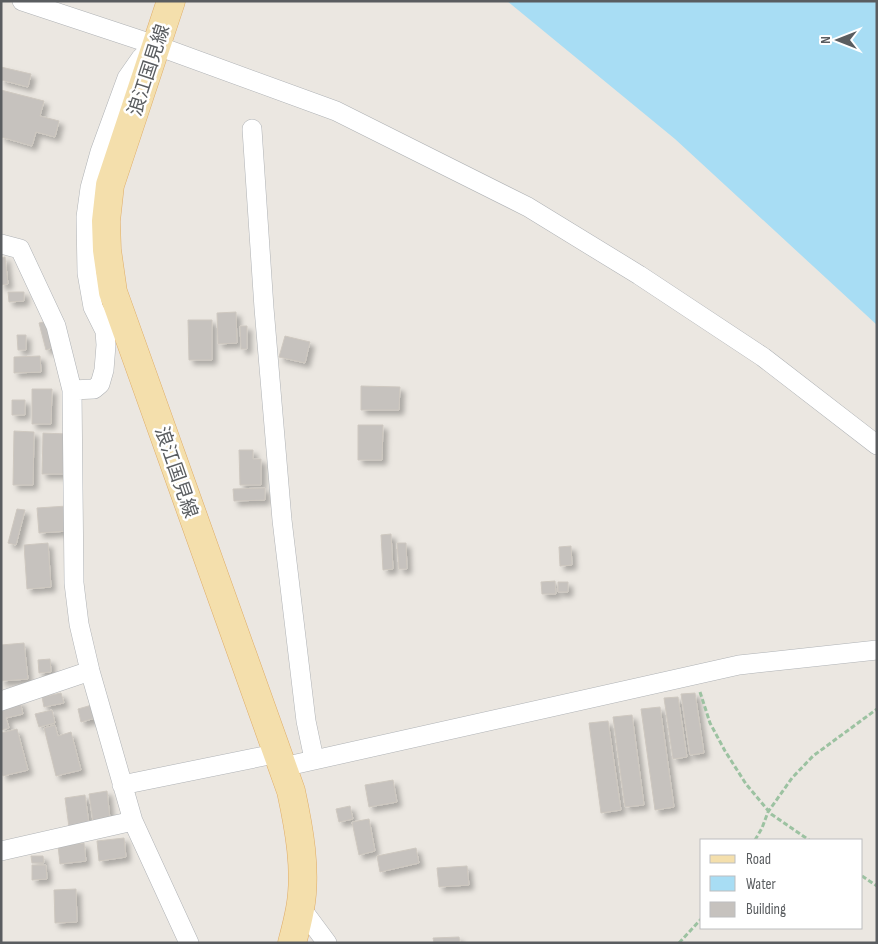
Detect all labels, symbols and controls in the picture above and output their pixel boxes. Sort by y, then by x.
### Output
north arrow [813,15,863,65]
street label: 浪江国見線 [124,22,175,119]
text: N [817,36,834,44]
street label: 浪江国見線 [149,424,202,521]
legend [700,839,863,929]
text: Road [746,850,771,869]
text: Water [746,875,777,894]
text: Building [746,900,786,919]

